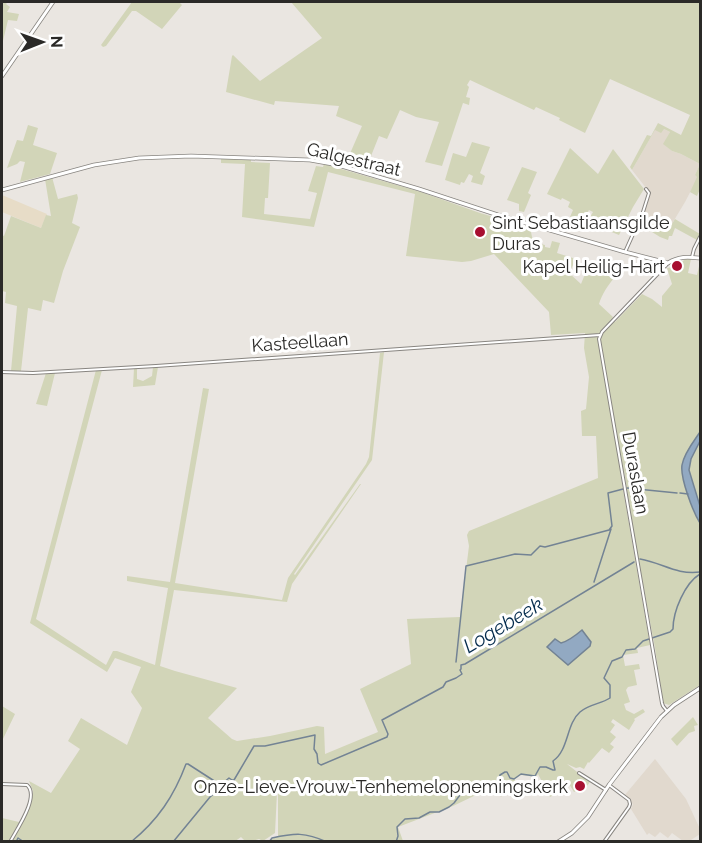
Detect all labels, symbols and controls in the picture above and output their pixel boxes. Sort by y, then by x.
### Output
north arrow [12,12,72,72]
text: N [47,35,66,48]
street label: Galgestraat [305,138,403,180]
place label: Sint Sebastiaansgilde Duras [492,212,670,254]
marker: Sint Sebastiaansgilde Duras [473,225,487,239]
place label: Kapel Heilig-Hart [522,256,665,277]
marker: Kapel Heilig-Hart [670,259,684,273]
street label: Kasteellaan [251,328,349,356]
street label: Duraslaan [618,430,654,516]
water label: Logebeek [459,592,547,658]
place label: Onze-Lieve-Vrouw-Tenhemelopnemingskerk [194,776,568,797]
marker: Onze-Lieve-Vrouw-Tenhemelopnemingskerk [573,779,587,793]

